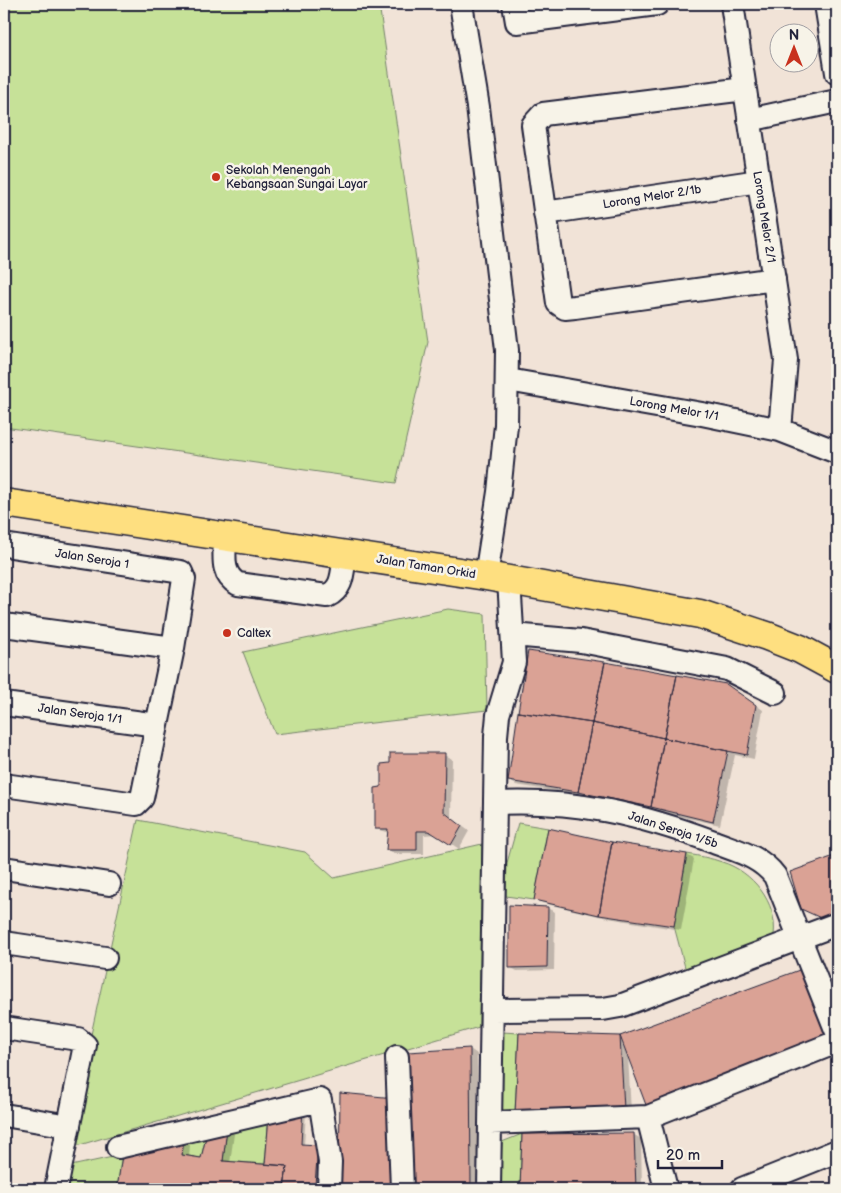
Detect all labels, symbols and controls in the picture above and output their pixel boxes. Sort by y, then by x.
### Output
north arrow [768,22,818,72]
text: N [789,27,799,44]
place label: Sekolah Menengah Kebangsaan Sungai Layar [226,163,368,192]
street label: Lorong Melor 2/1 [749,170,779,264]
marker: Sekolah Menengah Kebangsaan Sungai Layar [210,171,222,183]
street label: Lorong Melor 2/1b [602,182,703,212]
street label: Lorong Melor 1/1 [628,394,720,424]
street label: Jalan Seroja 1 [54,546,130,572]
street label: Jalan Taman Orkid [375,552,477,582]
place label: Caltex [237,626,271,641]
marker: Caltex [221,627,233,639]
street label: Jalan Seroja 1/1 [37,701,123,727]
street label: Jalan Seroja 1/5b [626,808,720,852]
scale bar [658,1138,722,1170]
text: 20 m [666,1146,700,1165]

